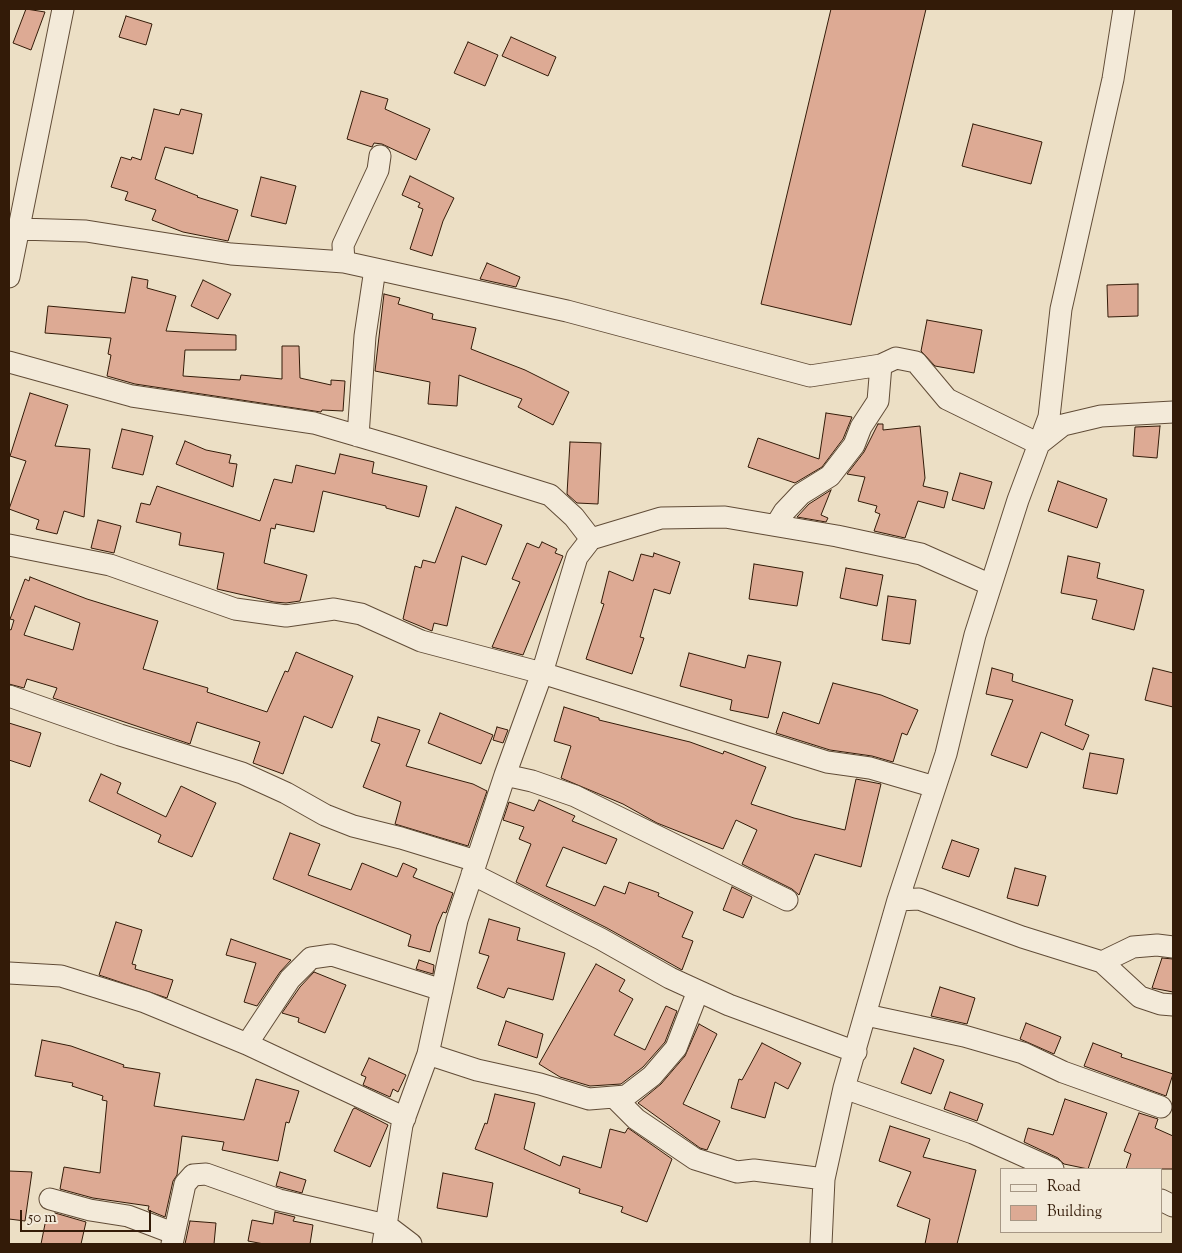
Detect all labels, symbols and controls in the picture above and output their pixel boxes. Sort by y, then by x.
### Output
legend [1000,1168,1162,1233]
text: Road [1047,1177,1081,1198]
scale bar [22,1200,154,1232]
text: Building [1047,1202,1102,1223]
text: 50 m [28,1208,57,1229]

